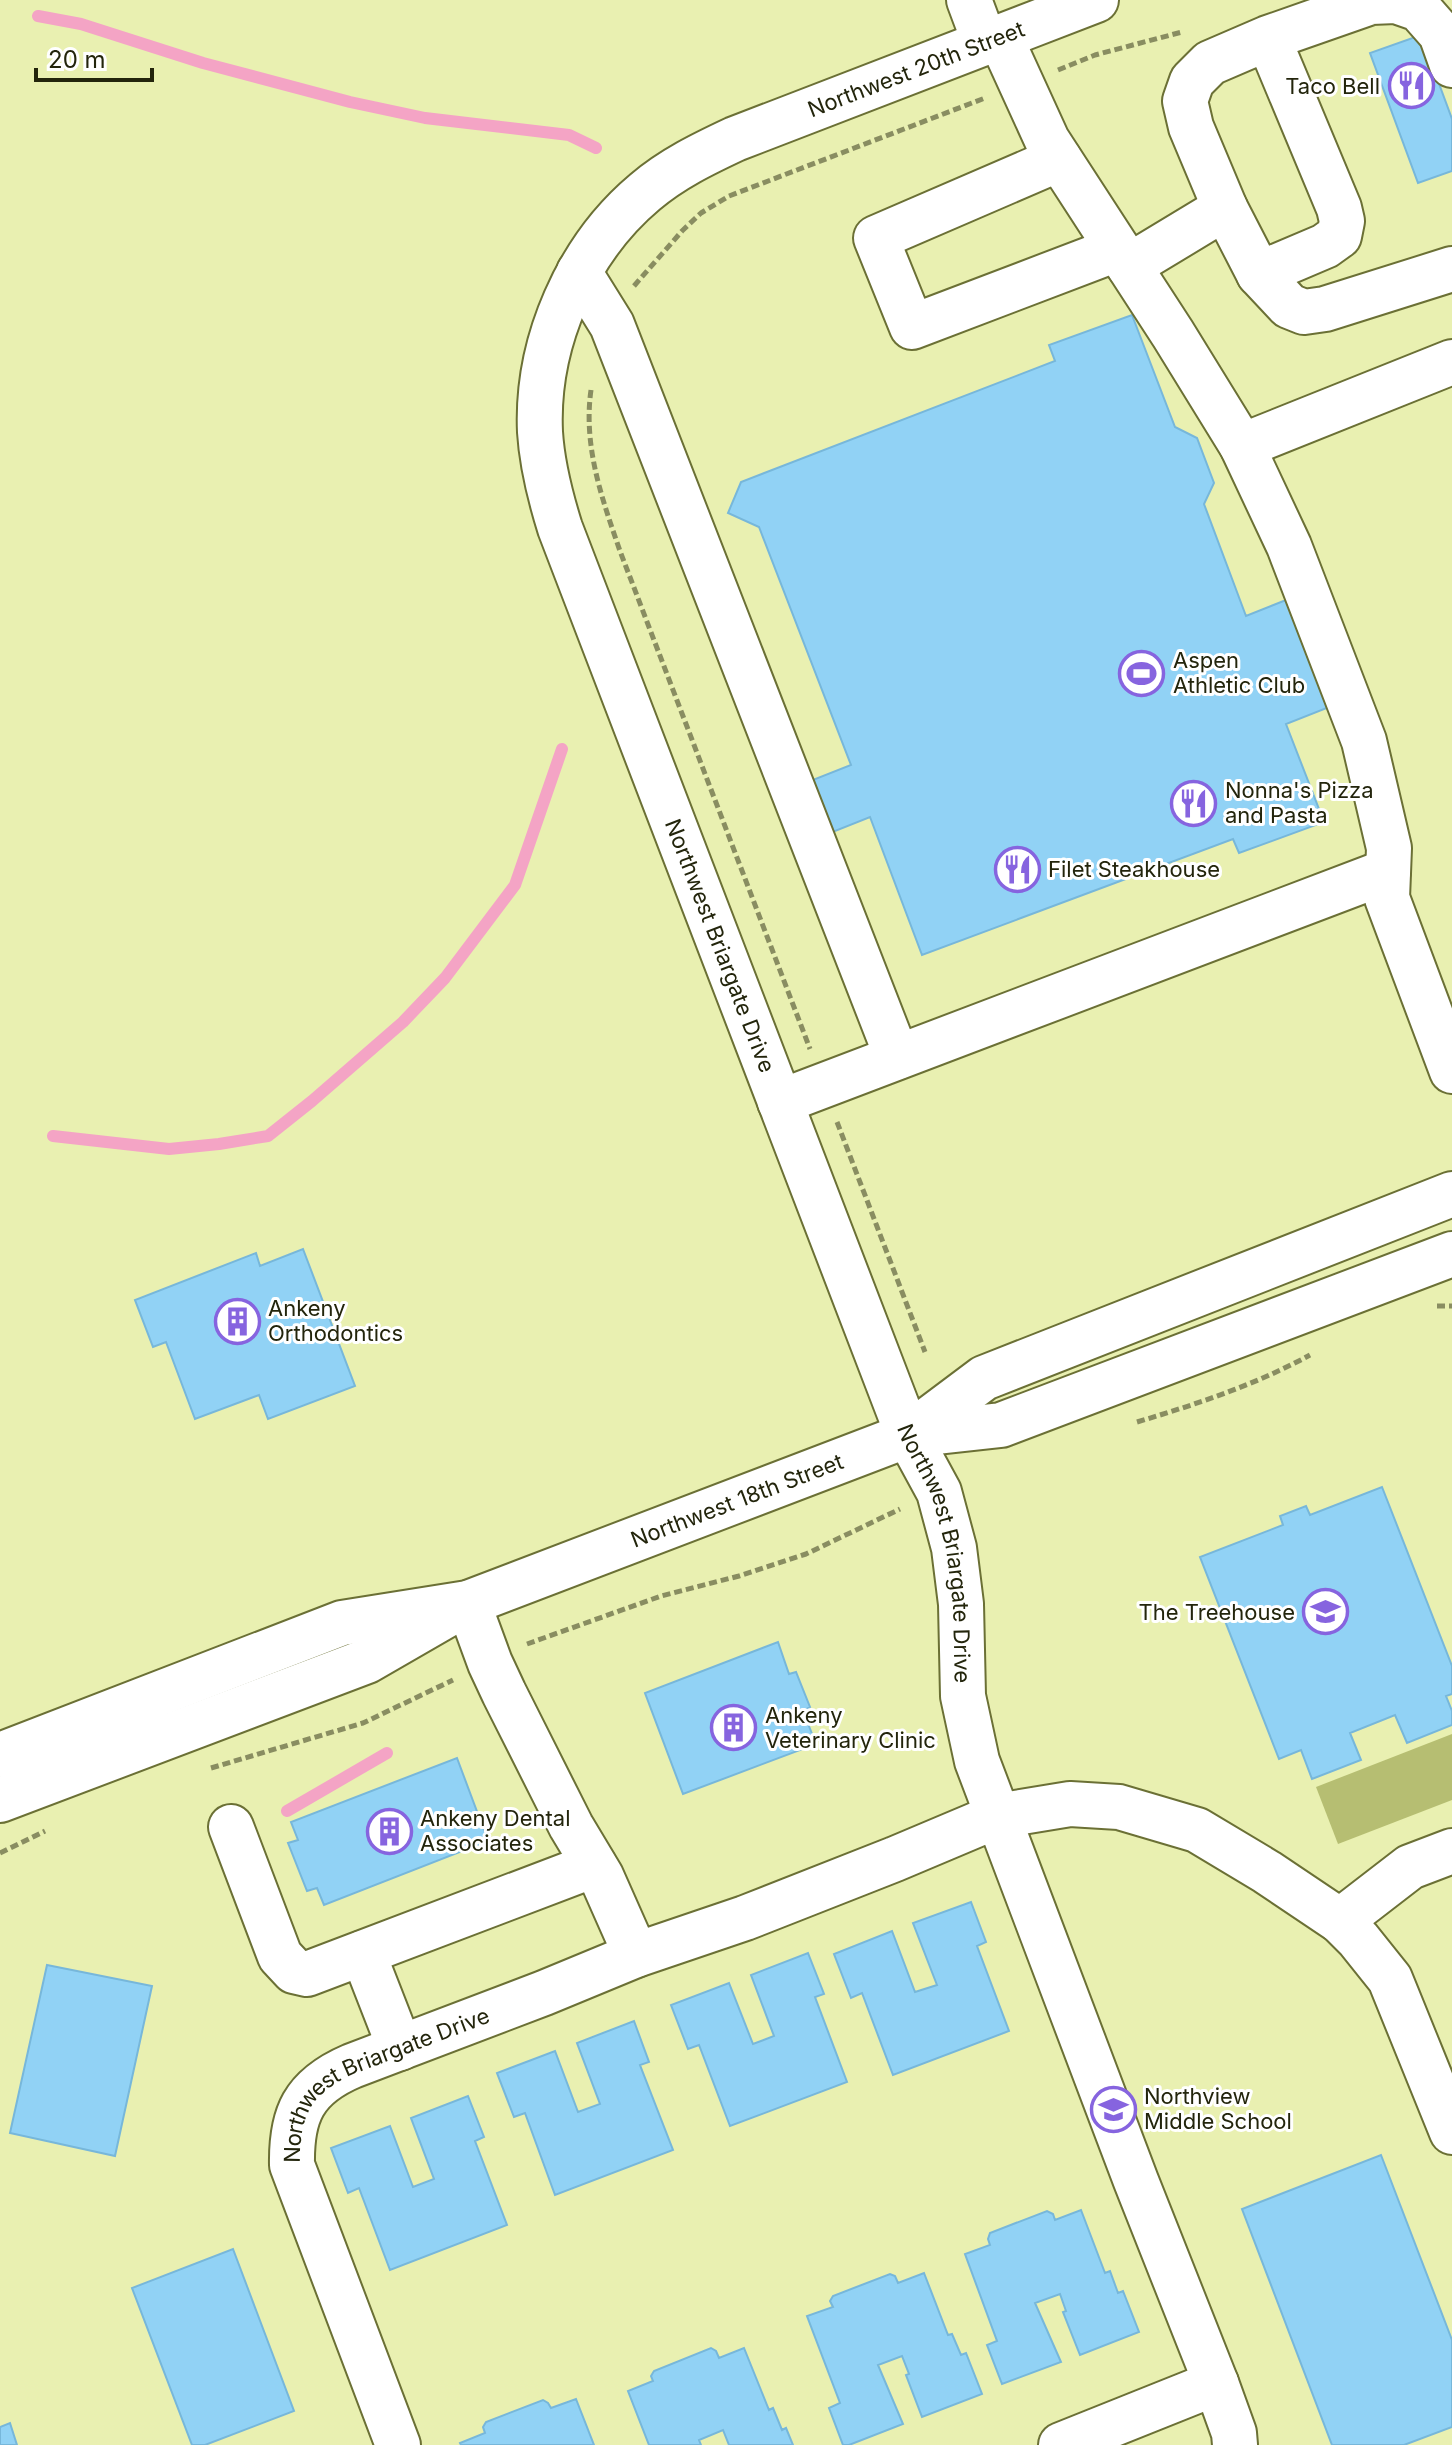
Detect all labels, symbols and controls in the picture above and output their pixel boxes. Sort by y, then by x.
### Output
street label: Northwest 20th Street [804,16,1028,122]
scale bar [36,32,152,82]
text: 20 m [48,45,106,74]
restaurant icon: Taco Bell [1387,62,1435,110]
place label: Taco Bell [1285,73,1380,99]
place label: Aspen Athletic Club [1173,647,1305,698]
sports icon: Aspen Athletic Club [1118,649,1166,697]
place label: Nonna's Pizza and Pasta [1225,777,1374,828]
restaurant icon: Nonna's Pizza and Pasta [1170,779,1218,827]
street label: Northwest Briargate Drive [660,815,781,1076]
restaurant icon: Filet Steakhouse [993,845,1041,893]
place label: Filet Steakhouse [1048,856,1220,882]
place label: Ankeny Orthodontics [268,1295,403,1346]
building icon: Ankeny Orthodontics [213,1297,261,1345]
street label: Northwest Briargate Drive [892,1420,976,1683]
street label: Northwest 18th Street [627,1448,847,1553]
school or university icon: The Treehouse [1302,1588,1350,1636]
place label: The Treehouse [1139,1599,1295,1625]
place label: Ankeny Veterinary Clinic [765,1702,936,1753]
building icon: Ankeny Veterinary Clinic [710,1704,758,1752]
place label: Ankeny Dental Associates [420,1805,571,1856]
building icon: Ankeny Dental Associates [365,1807,413,1855]
street label: Northwest Briargate Drive [279,2002,493,2163]
place label: Northview Middle School [1144,2083,1292,2134]
school or university icon: Northview Middle School [1089,2085,1137,2133]

